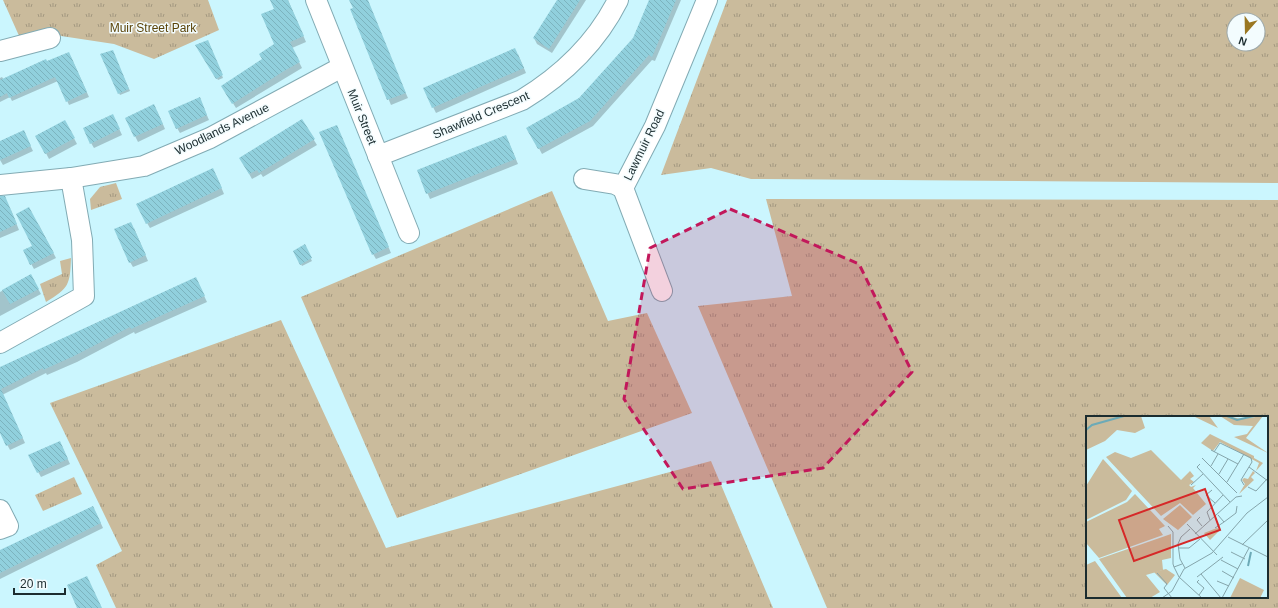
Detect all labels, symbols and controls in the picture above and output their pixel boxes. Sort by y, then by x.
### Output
north arrow [1226,12,1266,52]
park label: Muir Street Park [110,21,197,35]
text: N [1237,34,1248,48]
street label: Muir Street [345,87,380,147]
street label: Shawfield Crescent [431,88,532,142]
street label: Woodlands Avenue [173,100,272,158]
street label: Lawmuir Road [621,107,667,183]
inset map [1086,416,1268,598]
scale bar [14,570,65,596]
text: 20 m [20,577,47,591]

